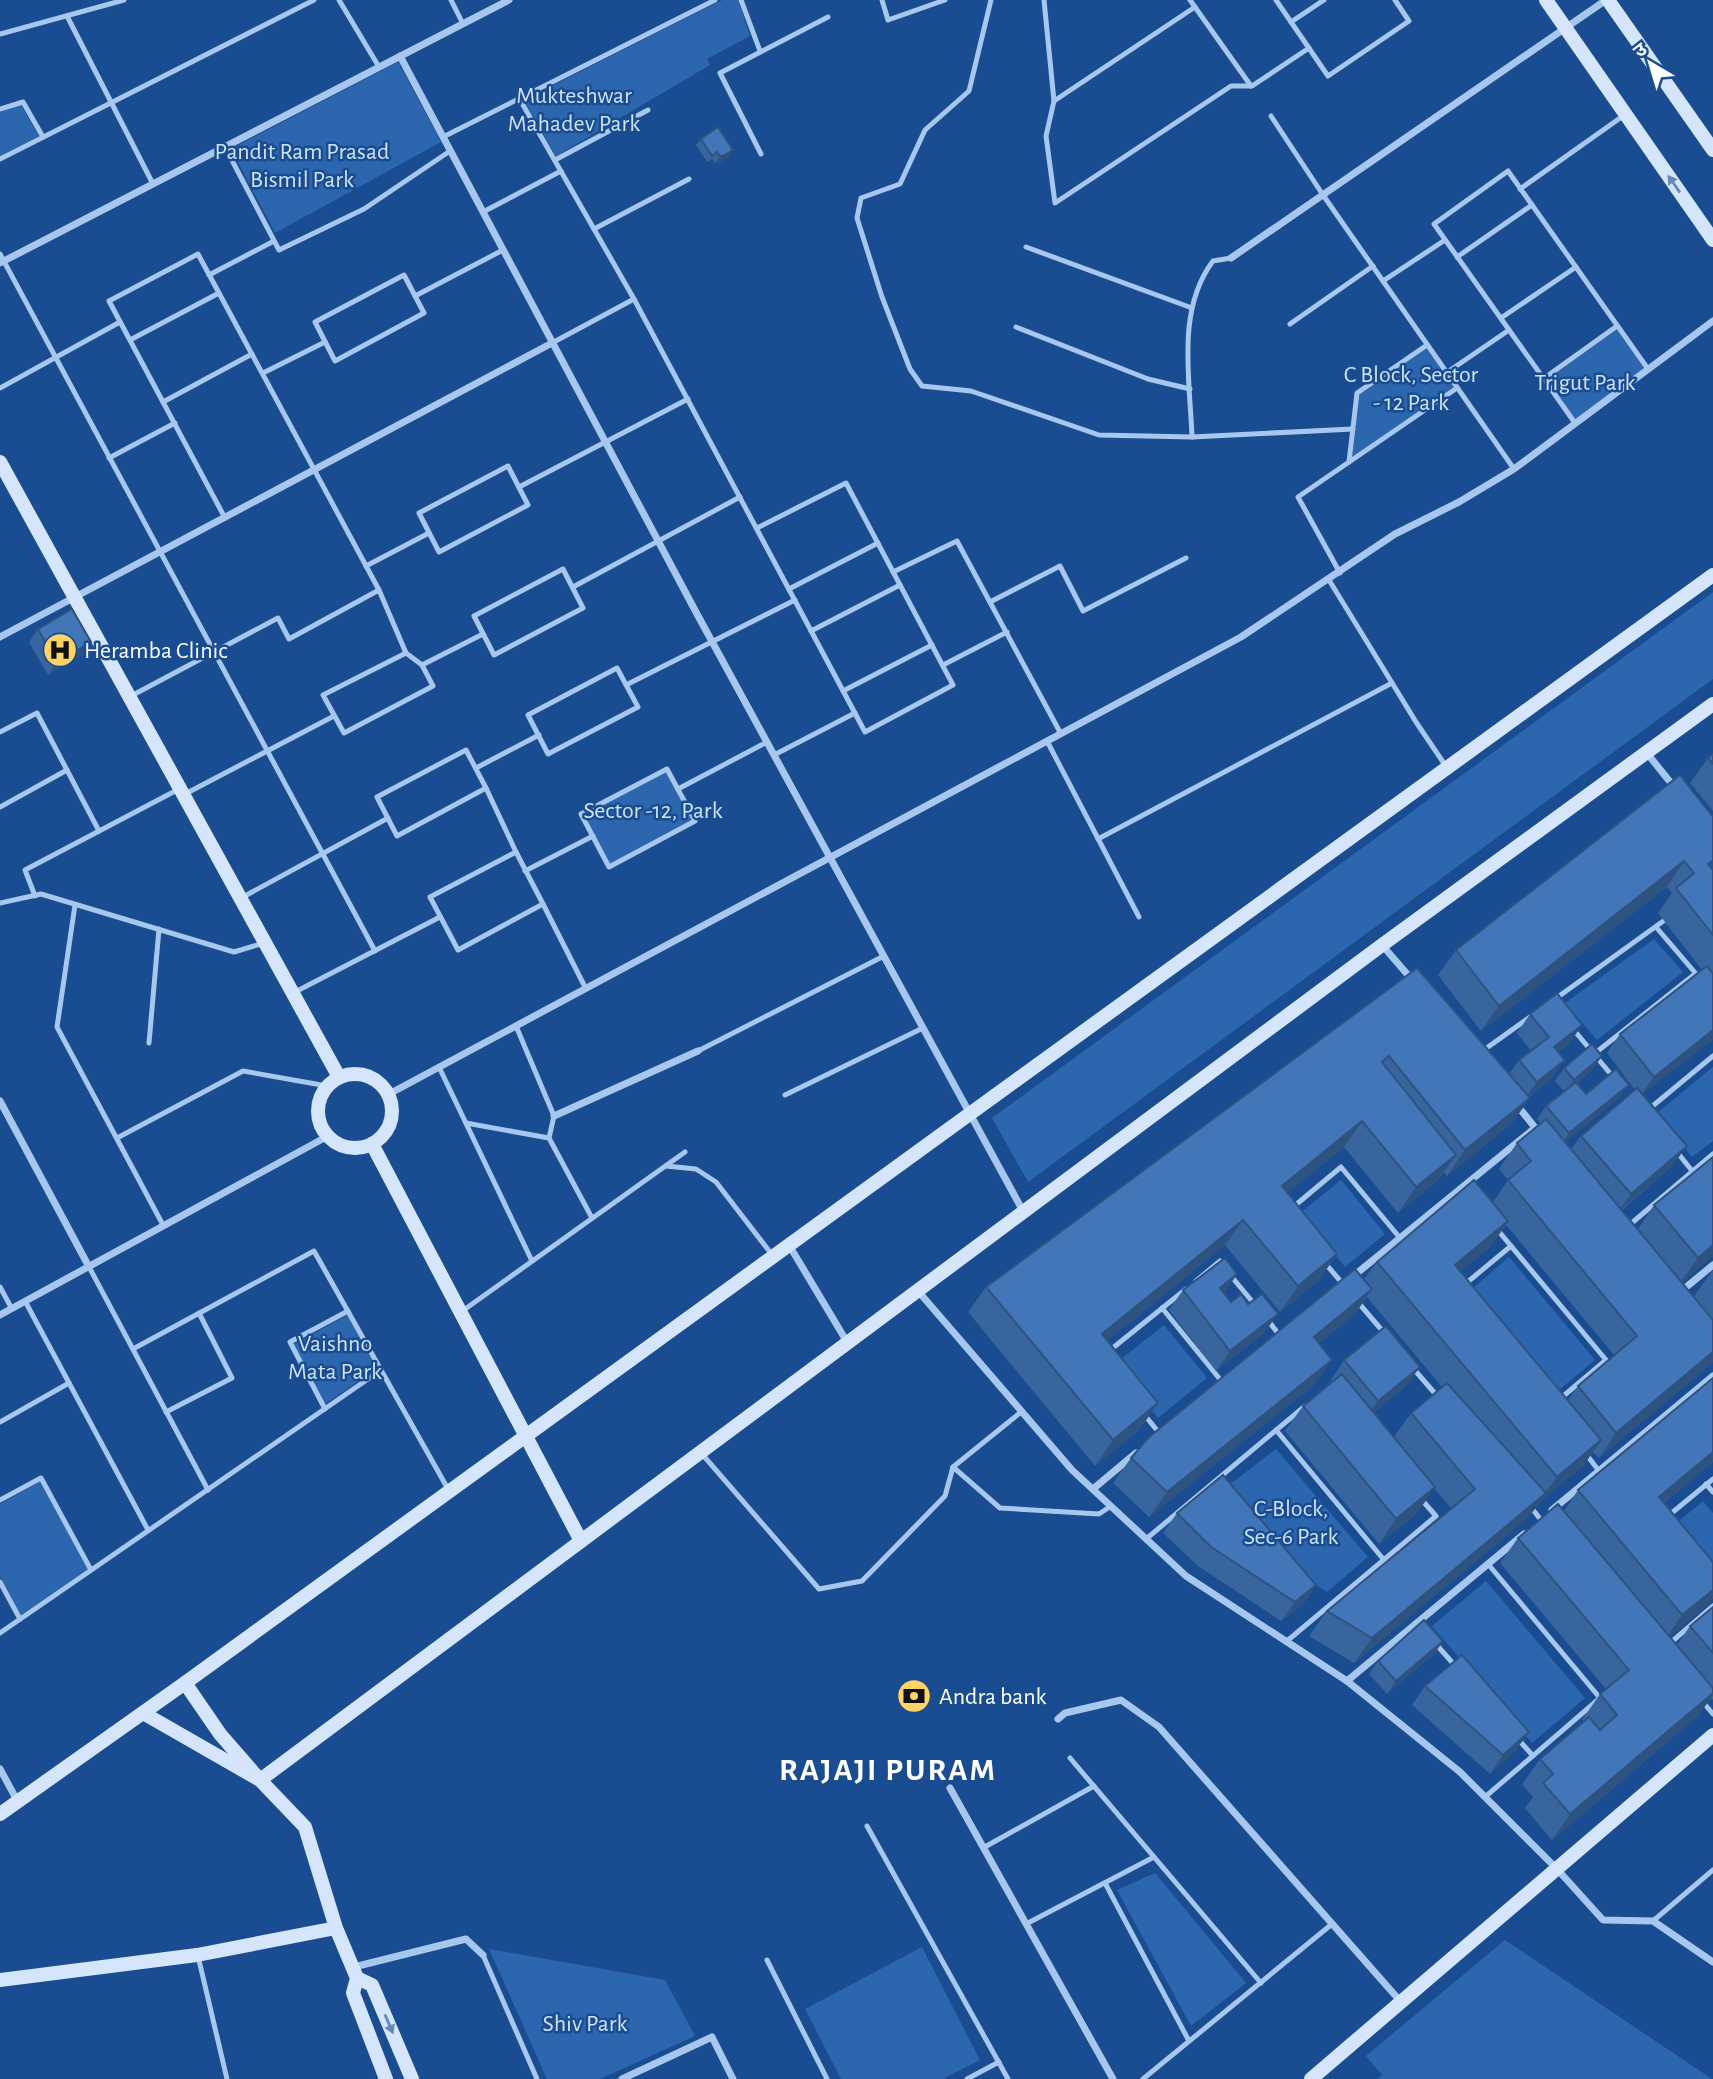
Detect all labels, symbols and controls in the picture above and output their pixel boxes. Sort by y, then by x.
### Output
north arrow [1615,28,1685,98]
text: उ [1630,39,1651,62]
park label: Mukteshwar Mahadev Park [508,84,640,136]
park label: Pandit Ram Prasad Bismil Park [215,140,389,192]
one-way arrow [1667,175,1681,193]
park label: C Block, Sector - 12 Park [1344,363,1478,415]
park label: Trigut Park [1535,371,1635,395]
hospital icon: Heramba Clinic [41,631,79,669]
place label: Heramba Clinic [84,639,228,663]
park label: Sector -12, Park [583,799,723,823]
park label: Vaishno Mata Park [288,1332,382,1384]
park label: C-Block, Sec-6 Park [1244,1497,1338,1549]
bank icon: Andra bank [895,1677,933,1715]
place label: Andra bank [939,1685,1047,1709]
district label: RAJAJI PURAM [779,1754,997,1786]
park label: Shiv Park [543,2012,627,2036]
one-way arrow [383,2014,394,2035]

